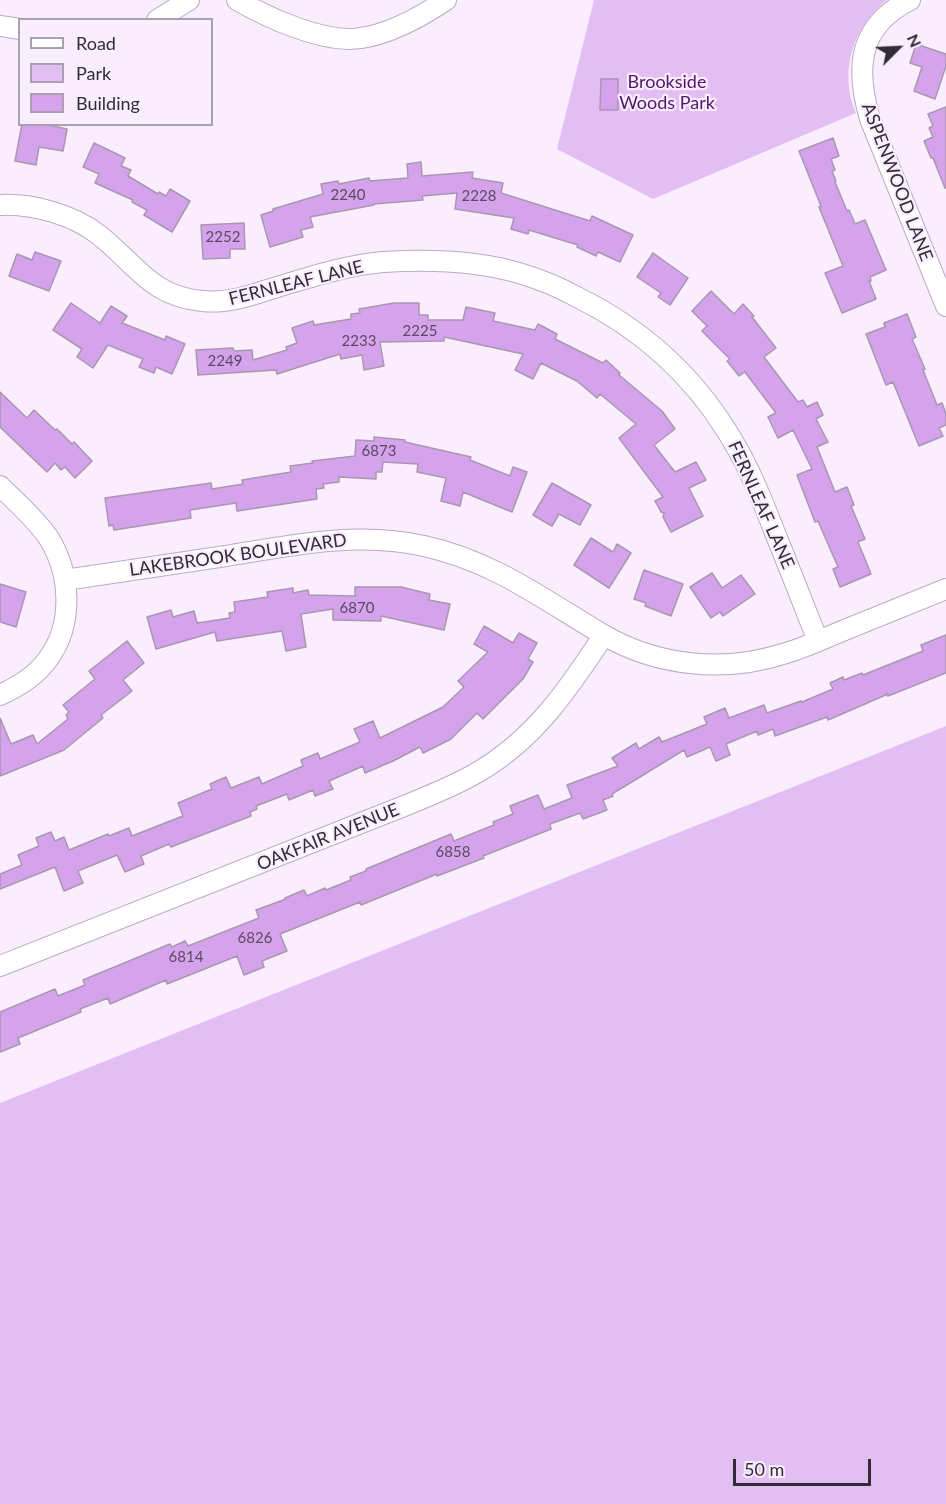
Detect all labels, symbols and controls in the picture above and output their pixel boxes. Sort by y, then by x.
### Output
legend [18,18,213,126]
north arrow [868,18,928,78]
text: N [904,31,926,50]
text: Road [76,32,116,54]
text: Park [76,62,111,84]
park label: Brookside Woods Park [619,71,715,113]
text: Building [76,92,140,114]
street label: ASPENWOOD LANE [857,100,937,264]
house number: 2240 [331,186,365,204]
house number: 2228 [462,187,496,205]
house number: 2252 [206,228,240,246]
street label: FERNLEAF LANE [227,256,365,310]
house number: 2225 [403,322,437,340]
house number: 2233 [342,332,376,350]
house number: 2249 [208,352,242,370]
street label: FERNLEAF LANE [723,438,799,572]
house number: 6873 [362,442,396,460]
street label: LAKEBROOK BOULEVARD [128,529,348,581]
house number: 6870 [340,599,374,617]
street label: OAKFAIR AVENUE [254,799,402,875]
house number: 6858 [436,843,470,861]
house number: 6826 [238,929,272,947]
house number: 6814 [169,948,203,966]
scale bar [736,1447,874,1485]
text: 50 m [744,1458,784,1480]

